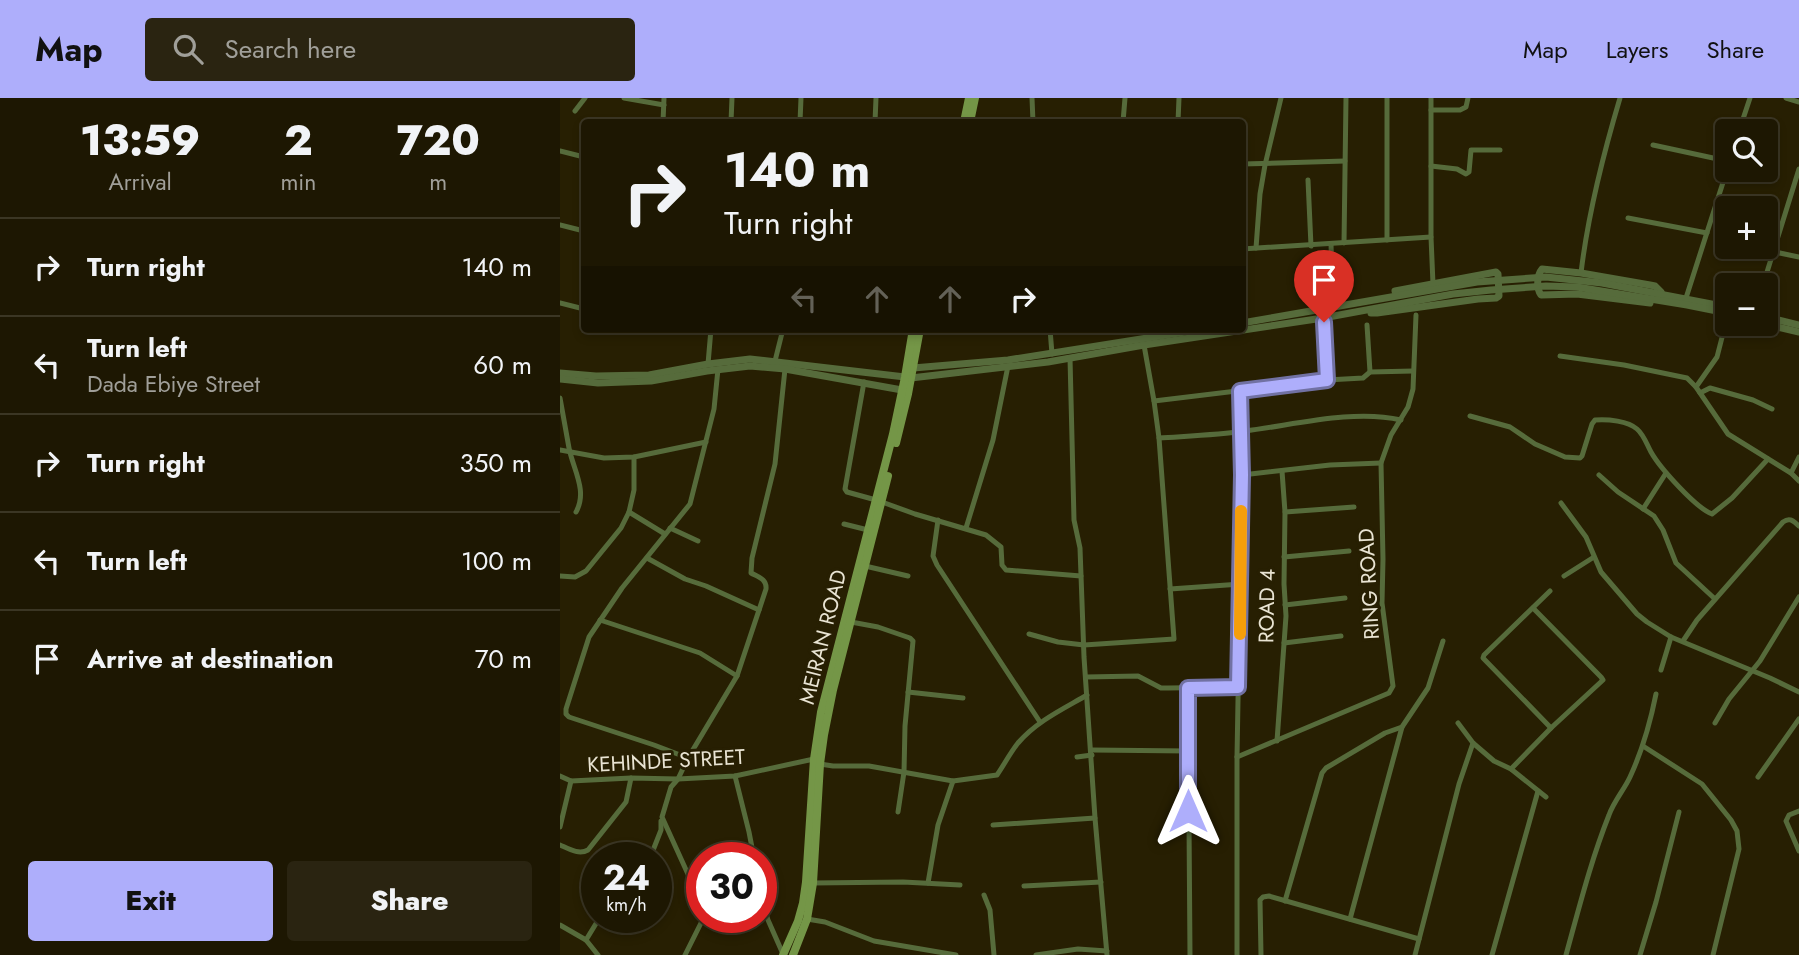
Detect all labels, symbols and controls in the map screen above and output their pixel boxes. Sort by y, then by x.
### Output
search box [145,18,635,81]
text: Map [35,26,103,73]
icon: search [169,30,207,68]
text: Search here [225,30,356,68]
text: Map [1523,32,1568,67]
text: Layers [1606,32,1668,67]
text: Share [1706,32,1764,67]
text: 13:59 [80,110,200,171]
text: 2 [284,110,313,171]
text: 720 [396,110,480,171]
map controls [1715,119,1778,336]
button: search [1715,119,1778,182]
text: 140 m [724,135,870,205]
icon: right [609,147,700,238]
text: Arrival [108,165,172,199]
text: min [280,165,316,199]
text: m [429,165,447,199]
button: + [1715,196,1778,259]
text: Turn right [724,200,853,246]
icon: right [28,248,66,286]
text: Turn right [87,248,205,286]
text: 140 m [461,248,532,286]
pin [1294,250,1354,322]
icon: arrive [1305,261,1343,299]
button: − [1715,273,1778,336]
icon: left [785,280,823,318]
icon: ahead [858,280,896,318]
icon: ahead [931,280,969,318]
icon: right [1004,280,1042,318]
text: Turn left [87,329,187,367]
icon: left [28,346,66,384]
text: 60 m [473,346,532,384]
text: Dada Ebiye Street [87,367,260,401]
icon: right [28,444,66,482]
text: Turn right [87,444,205,482]
text: 350 m [459,444,532,482]
street label: RING ROAD [1351,527,1387,641]
icon: left [28,542,66,580]
text: Turn left [87,542,187,580]
text: 100 m [461,542,532,580]
street label: MEIRAN ROAD [792,567,854,707]
street label: ROAD 4 [1251,569,1283,643]
icon: arrive [28,640,66,678]
text: Arrive at destination [87,640,334,678]
text: 70 m [475,640,532,678]
street label: KEHINDE STREET [586,742,746,780]
position arrow [1151,774,1225,848]
speed limit sign: 30 [686,842,777,933]
text: 24 [603,853,650,903]
button: Exit [28,861,273,941]
button: Share [287,861,532,941]
text: km/h [606,892,647,918]

